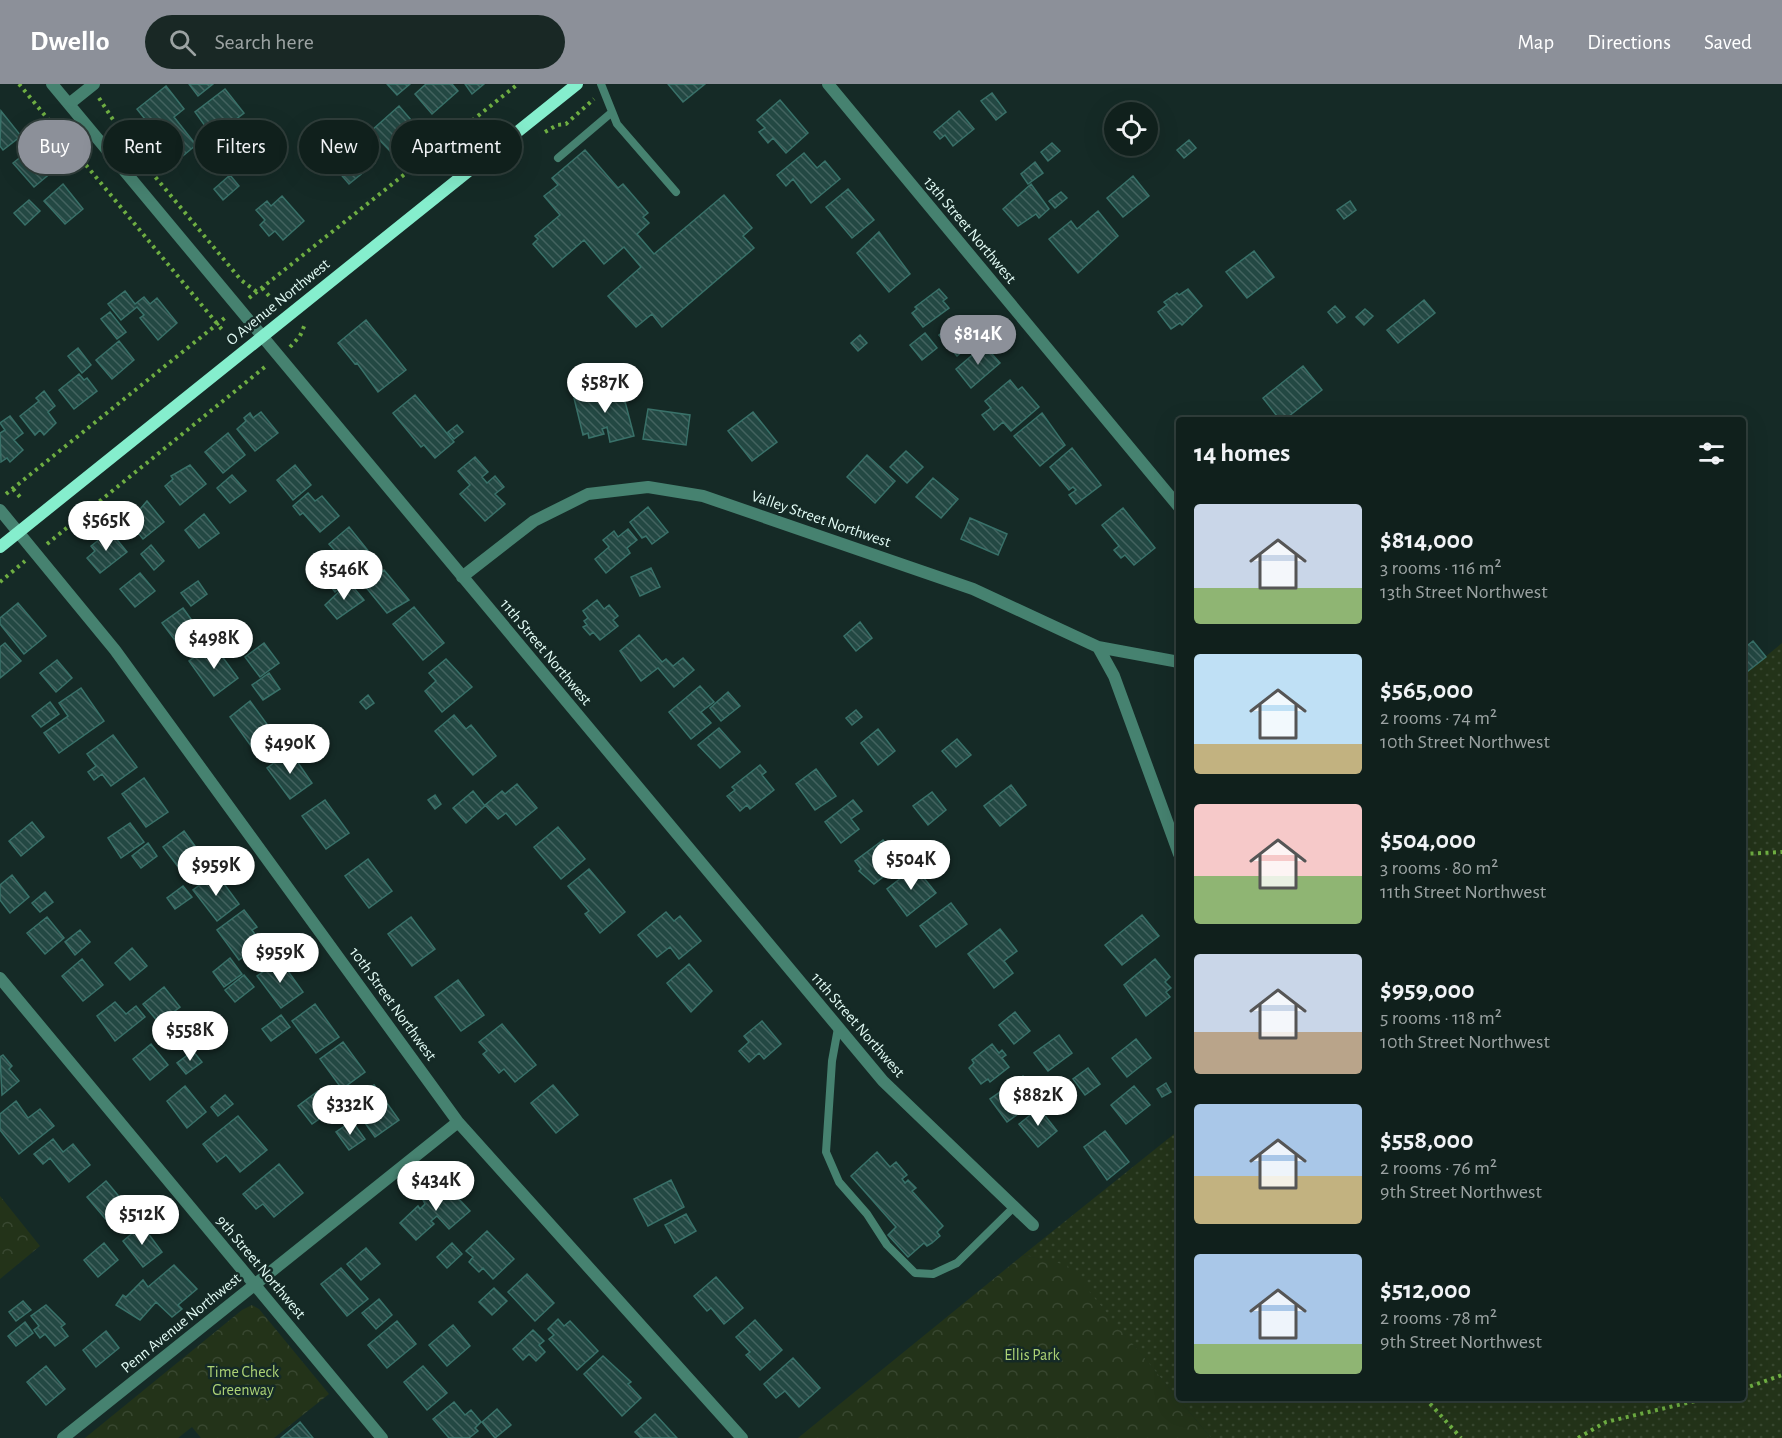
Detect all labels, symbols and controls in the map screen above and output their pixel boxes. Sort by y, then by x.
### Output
search box [145,15,565,69]
icon: search [166,26,199,59]
text: Dwello [30,28,109,56]
text: Search here [214,31,314,53]
text: Map [1518,32,1554,53]
text: Directions [1587,32,1671,53]
text: Saved [1704,32,1752,53]
map controls [1104,102,1158,156]
button: locate [1104,102,1158,156]
chip: Buy [18,120,91,174]
chip: Rent [103,120,183,174]
chip: Filters [195,120,287,174]
chip: New [299,120,379,174]
chip: Apartment [391,120,522,174]
street label: 13th Street Northwest [921,174,1019,286]
street label: O Avenue Northwest [223,256,333,348]
pin: $814K [936,315,1020,366]
text: $814K [954,324,1002,344]
pin: $587K [563,363,647,414]
text: $587K [581,372,629,392]
icon: filters [1695,437,1728,470]
text: 14 homes [1194,440,1290,466]
street label: Valley Street Northwest [749,488,893,551]
pin: $565K [64,501,148,552]
text: $565K [82,510,130,530]
text: $814,000 [1380,527,1474,553]
icon: home [1242,528,1314,600]
pin: $546K [302,550,386,601]
text: 3 rooms · 116 m² [1380,558,1501,578]
text: $546K [319,559,369,579]
text: 13th Street Northwest [1380,582,1548,602]
street label: 11th Street Northwest [497,596,595,708]
pin: $498K [172,619,256,670]
text: $498K [189,628,239,648]
text: $565,000 [1380,677,1473,703]
icon: home [1242,678,1314,750]
text: 2 rooms · 74 m² [1380,708,1497,728]
pin: $490K [248,724,332,775]
text: 10th Street Northwest [1380,732,1550,752]
text: $490K [265,733,315,753]
text: $504,000 [1380,827,1476,853]
icon: home [1242,828,1314,900]
pin: $504K [869,840,953,891]
pin: $959K [174,846,258,897]
text: $504K [886,849,936,869]
text: $959K [192,855,240,875]
text: 3 rooms · 80 m² [1380,858,1498,878]
text: 11th Street Northwest [1380,882,1546,902]
pin: $959K [238,933,322,984]
text: $959K [256,942,304,962]
street label: 10th Street Northwest [347,944,439,1064]
street label: 11th Street Northwest [808,970,908,1080]
text: $959,000 [1380,977,1475,1003]
icon: home [1242,978,1314,1050]
text: 5 rooms · 118 m² [1380,1008,1502,1028]
pin: $558K [148,1011,232,1062]
text: $558K [166,1020,214,1040]
text: 10th Street Northwest [1380,1032,1550,1052]
pin: $882K [996,1076,1080,1127]
pin: $332K [308,1085,392,1136]
text: $882K [1013,1085,1063,1105]
text: $332K [326,1094,374,1114]
text: $558,000 [1380,1127,1474,1153]
icon: home [1242,1128,1314,1200]
text: 2 rooms · 76 m² [1380,1158,1497,1178]
pin: $434K [394,1161,478,1212]
text: $434K [411,1170,461,1190]
text: 9th Street Northwest [1380,1182,1542,1202]
pin: $512K [100,1195,184,1246]
text: $512K [119,1204,165,1224]
street label: 9th Street Northwest [213,1212,309,1322]
street label: Penn Avenue Northwest [118,1270,244,1376]
text: $512,000 [1380,1277,1471,1303]
icon: home [1242,1278,1314,1350]
text: 2 rooms · 78 m² [1380,1308,1497,1328]
text: 9th Street Northwest [1380,1332,1542,1352]
park label: Ellis Park [1004,1347,1061,1363]
park label: Time Check Greenway [207,1364,280,1399]

